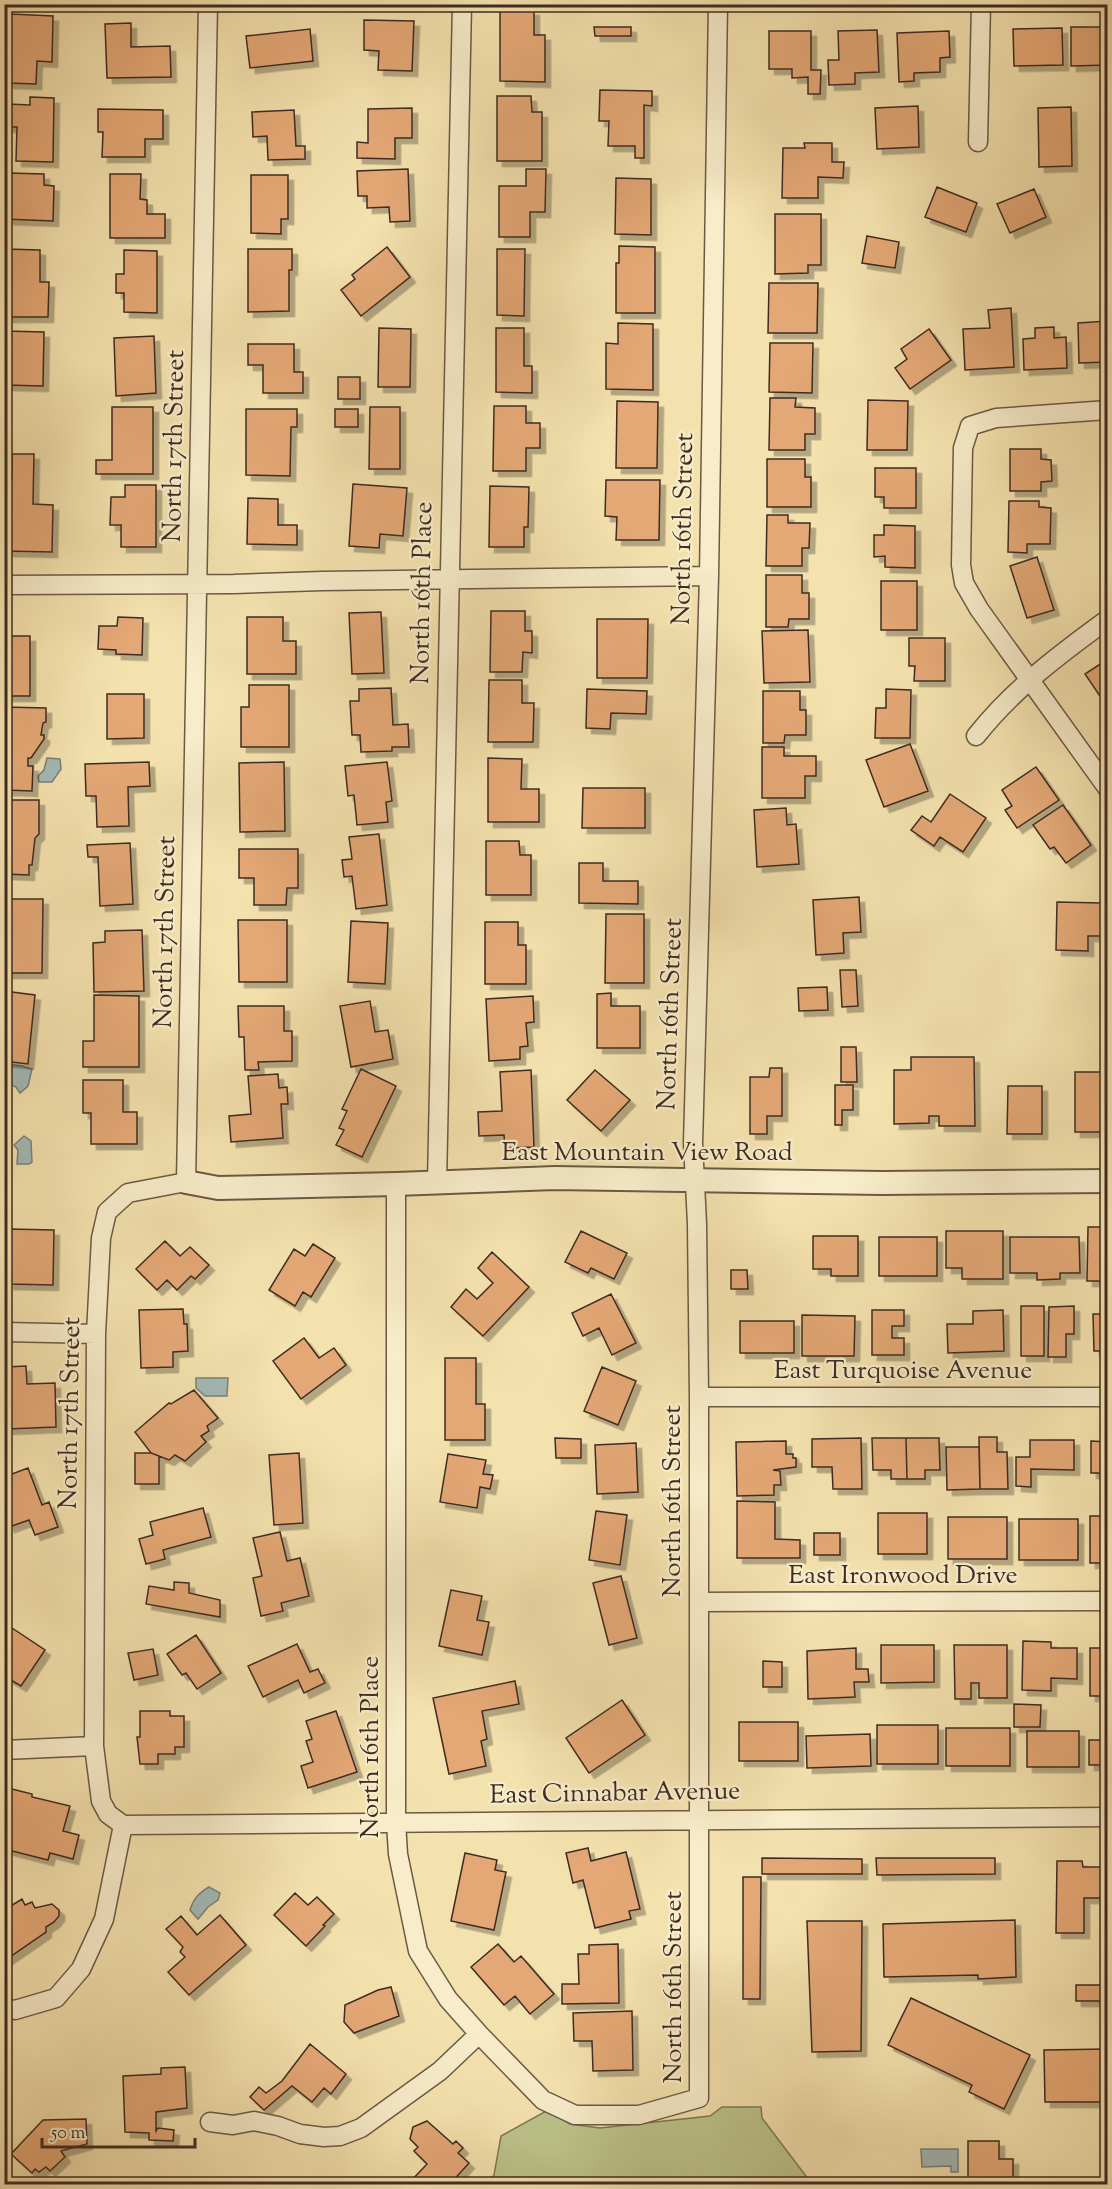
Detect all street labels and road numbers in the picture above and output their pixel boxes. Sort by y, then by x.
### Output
street label: North 17th Street [155,349,195,543]
street label: North 16th Street [664,432,704,626]
street label: North 16th Place [403,501,443,685]
street label: North 17th Street [146,835,186,1029]
street label: North 16th Street [649,917,693,1111]
street label: East Mountain View Road [501,1135,793,1172]
street label: North 17th Street [51,1316,91,1510]
street label: East Turquoise Avenue [774,1353,1032,1390]
street label: North 16th Street [655,1405,692,1597]
street label: East Ironwood Drive [788,1558,1018,1595]
street label: North 16th Place [353,1656,390,1838]
street label: East Cinnabar Avenue [489,1773,741,1815]
street label: North 16th Street [656,1891,693,2083]

